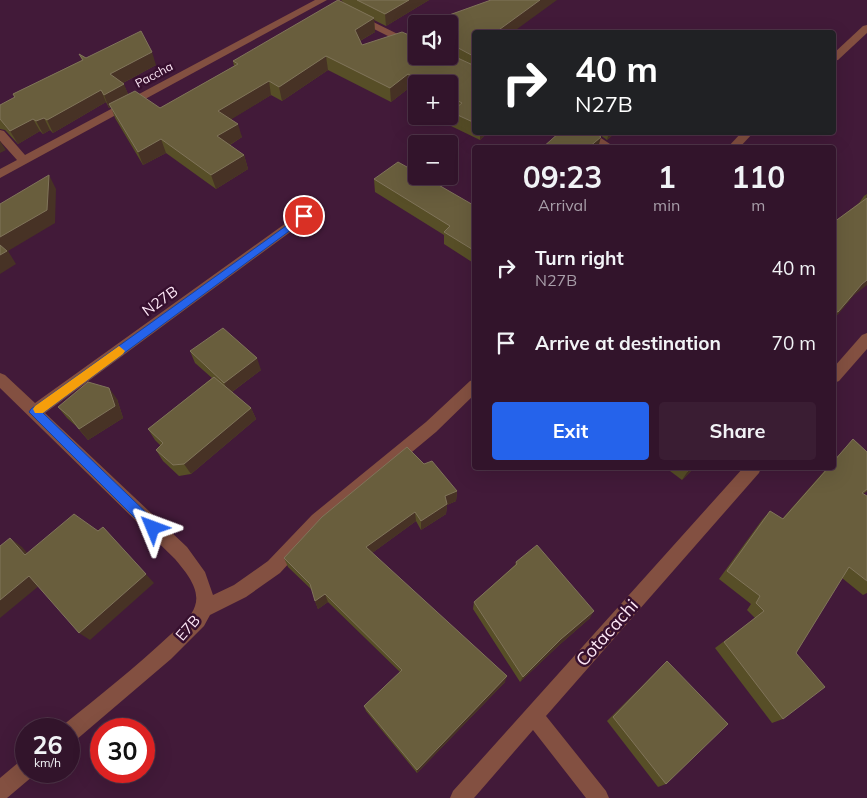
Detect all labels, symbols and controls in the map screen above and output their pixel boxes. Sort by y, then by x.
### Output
map controls [408,15,458,185]
button: sound [408,15,458,65]
text: 40 m [575,47,658,91]
icon: right [492,50,557,115]
street label: Paccha [132,58,175,91]
button: + [408,75,458,125]
text: N27B [575,90,633,118]
button: − [408,135,458,185]
text: 09:23 [523,158,602,196]
text: 1 [658,158,676,196]
text: 110 [731,158,785,196]
pin [283,195,325,237]
text: Arrival [538,195,587,215]
text: min [653,195,680,215]
text: m [751,195,765,215]
icon: arrive [290,202,318,230]
text: Turn right [535,246,624,270]
icon: right [492,254,520,282]
text: 40 m [772,256,816,280]
text: N27B [535,270,577,290]
street label: N27B [138,281,181,320]
icon: arrive [492,329,520,357]
text: Arrive at destination [535,331,721,355]
text: 70 m [772,331,816,355]
button: Exit [492,402,649,460]
button: Share [659,402,816,460]
position arrow [126,501,178,553]
street label: Cotacachi [571,594,643,671]
street label: E7B [171,611,204,644]
speed limit sign: 30 [90,718,155,783]
text: 26 [32,729,63,760]
text: km/h [34,755,61,770]

